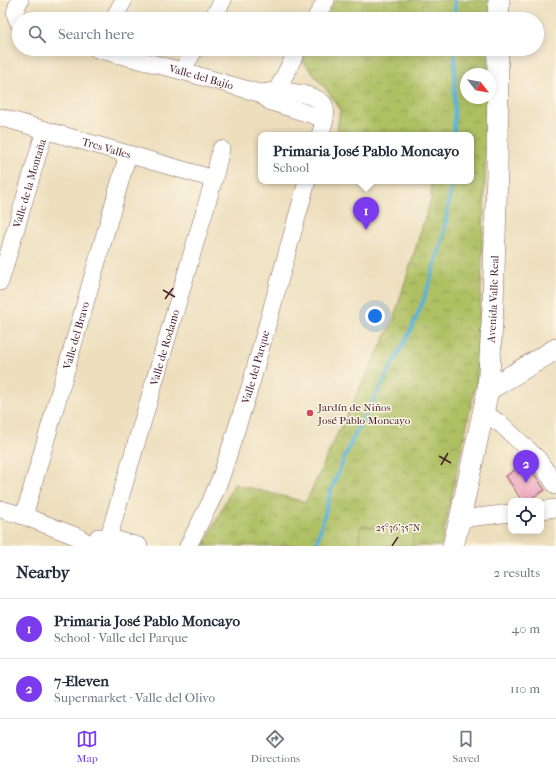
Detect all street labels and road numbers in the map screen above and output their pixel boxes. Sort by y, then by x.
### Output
street label: Valle del Bajío [167,61,235,92]
street label: Tres Valles [81,135,133,161]
street label: Valle de la Montaña [10,136,49,230]
street label: Avenida Valle Real [484,255,501,344]
street label: Valle del Bravo [60,300,92,372]
street label: Valle de Rodamo [147,308,182,388]
street label: Valle del Parque [238,328,272,406]

